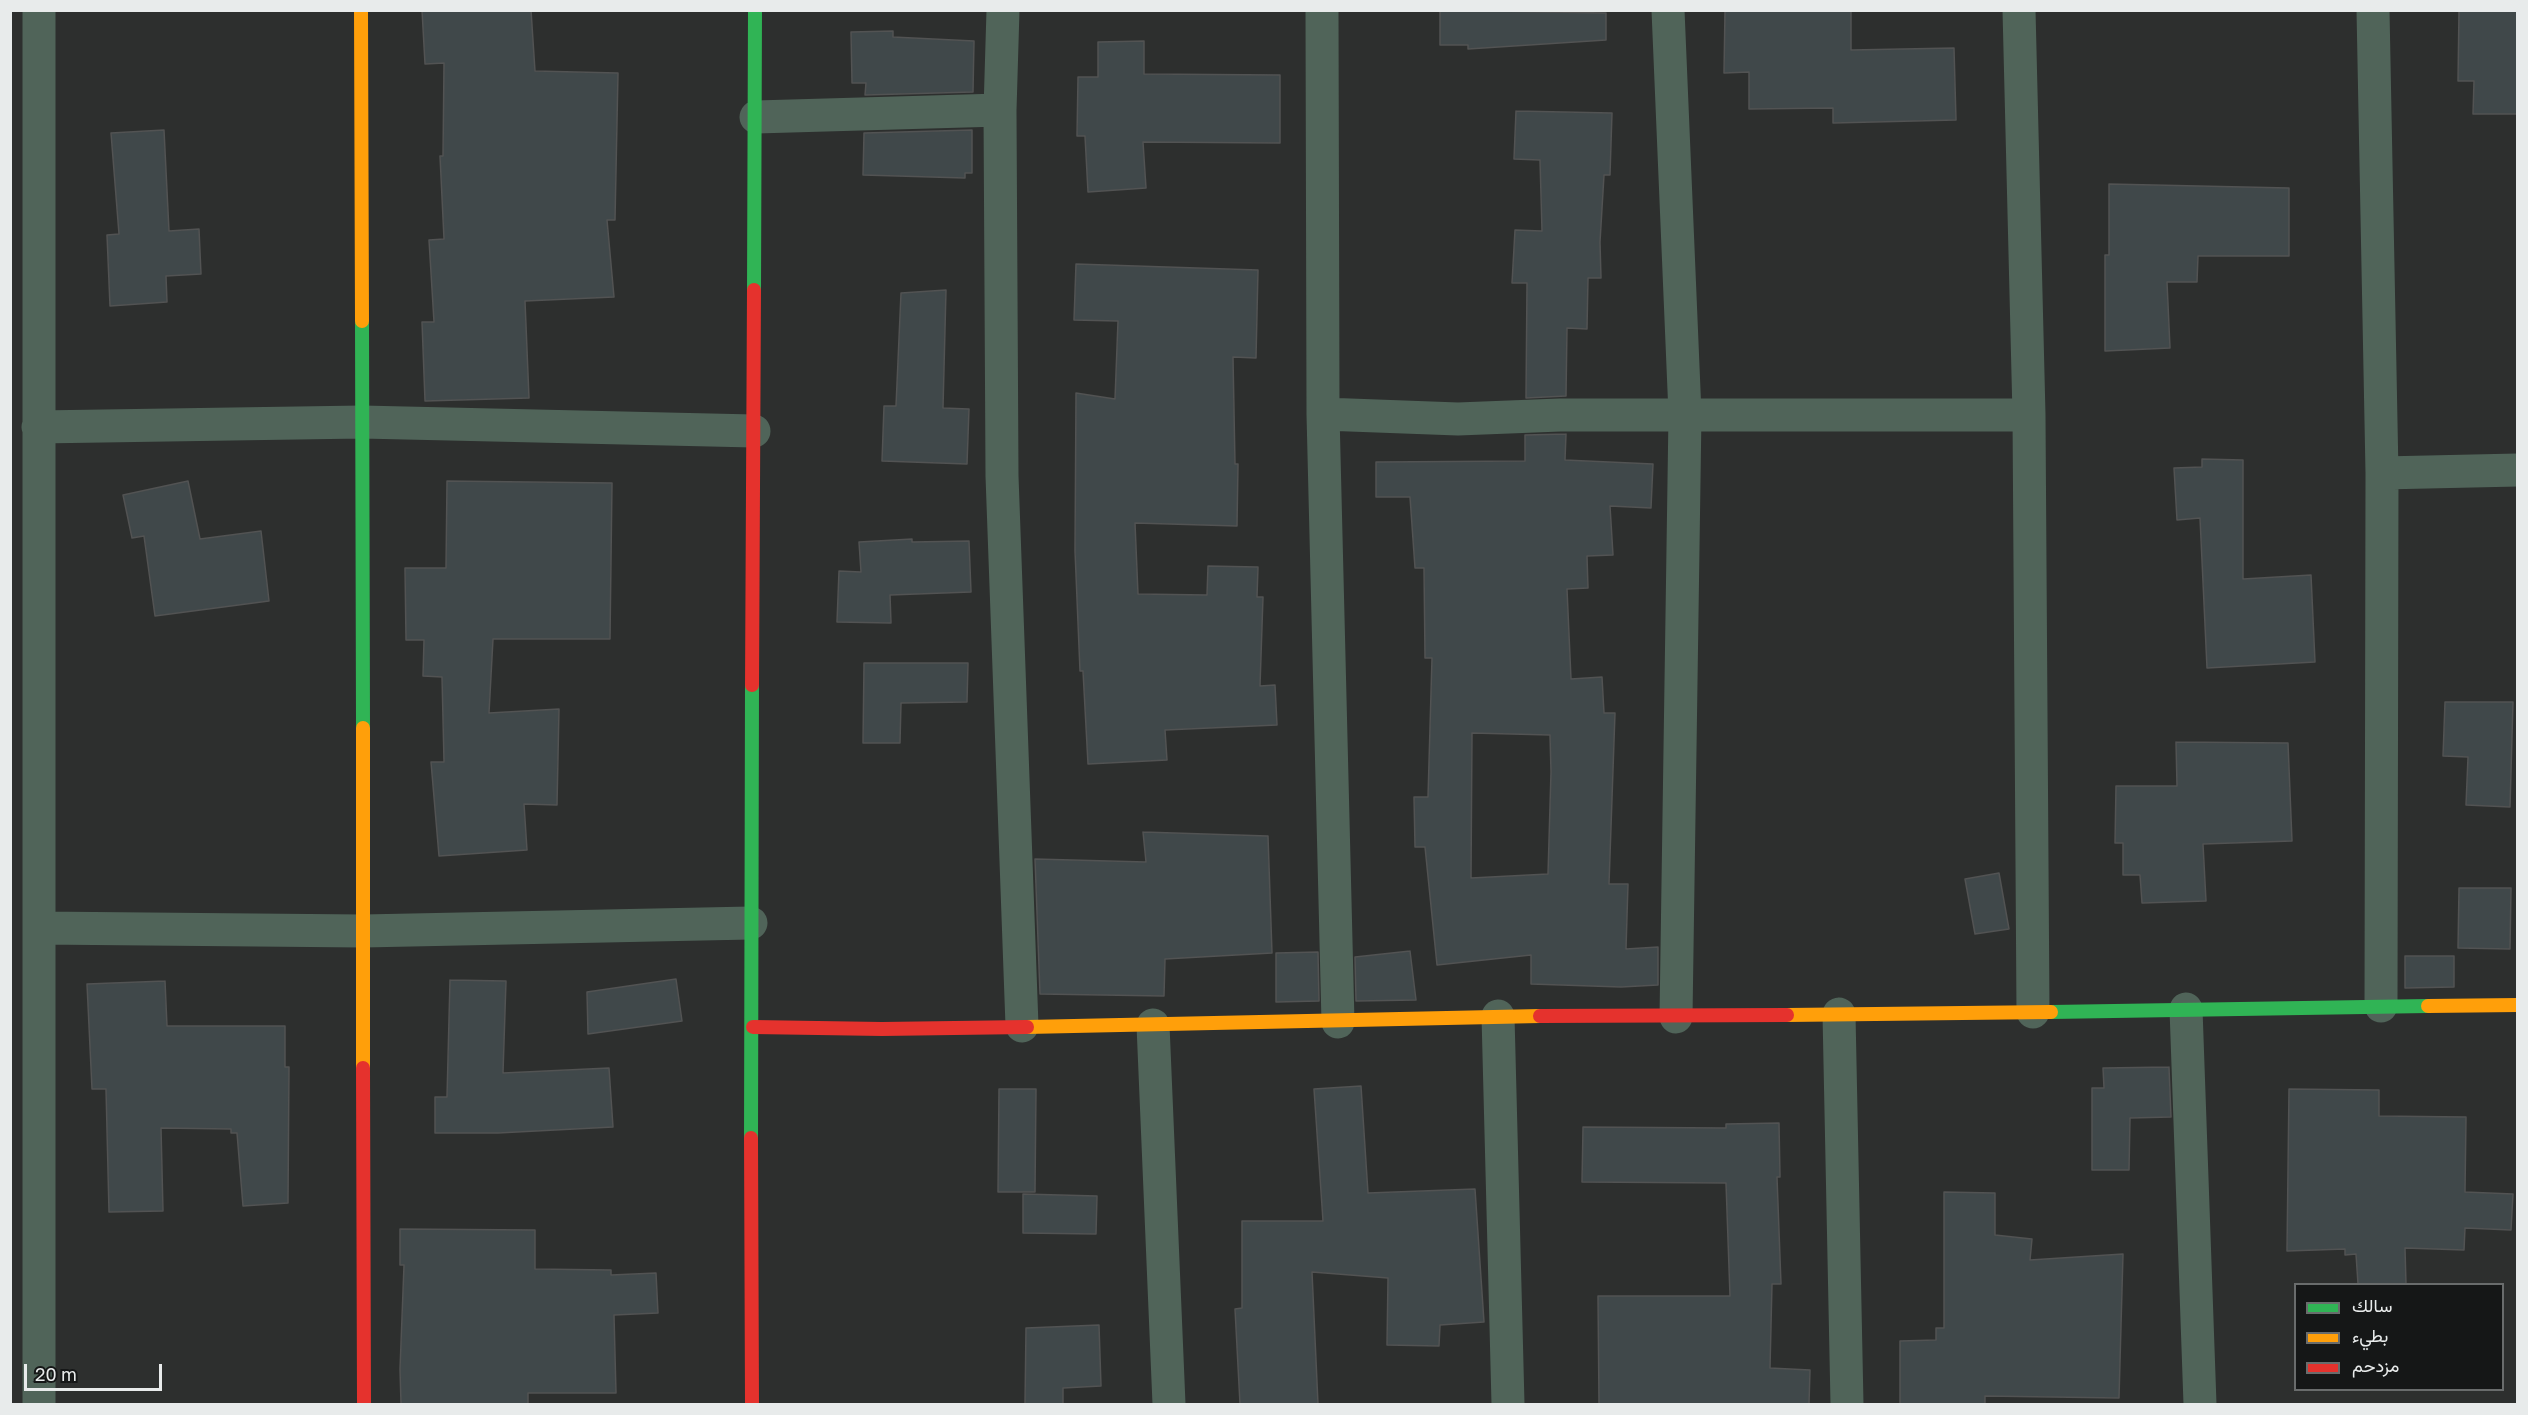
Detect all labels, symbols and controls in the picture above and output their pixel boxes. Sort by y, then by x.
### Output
legend [2294,1283,2504,1391]
text: سالك [2352,1294,2392,1316]
text: بطيء [2352,1324,2388,1346]
scale bar [27,1352,165,1390]
text: مزدحم [2352,1354,2399,1376]
text: 20 m [35,1363,77,1385]

